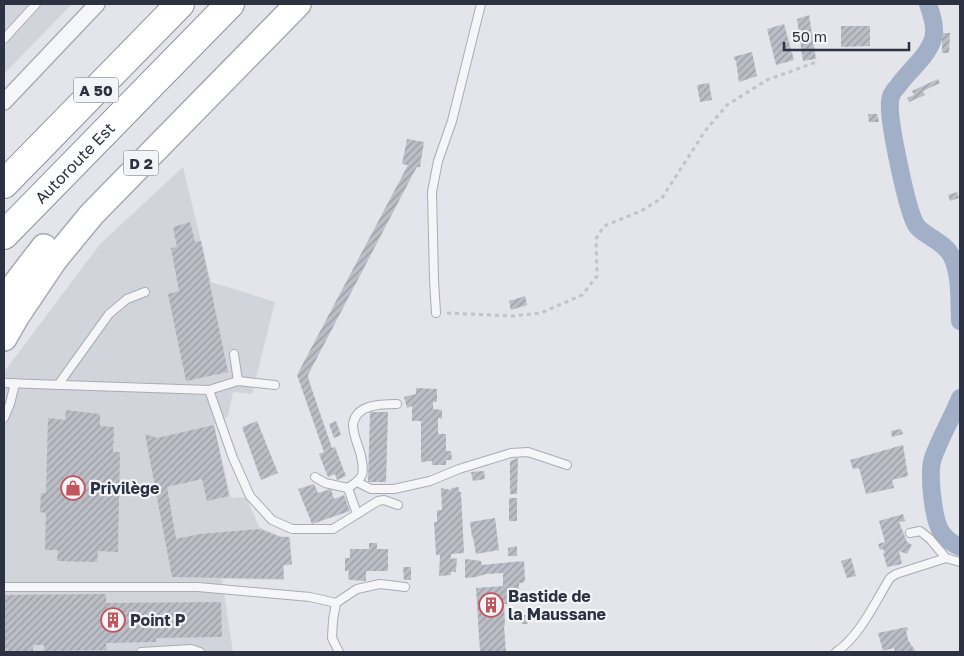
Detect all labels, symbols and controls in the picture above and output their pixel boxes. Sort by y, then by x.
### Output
scale bar [784,20,909,52]
text: 50 m [792,27,827,45]
road number: A 50 [74,78,118,102]
street label: Autoroute Est [30,118,119,208]
road number: D 2 [124,150,158,176]
shop icon: Privilège [60,475,86,501]
place label: Privilège [90,478,159,498]
place label: Bastide de la Maussane [508,586,606,624]
building icon: Bastide de la Maussane [478,592,504,618]
building icon: Point P [100,607,126,633]
place label: Point P [130,610,186,630]

